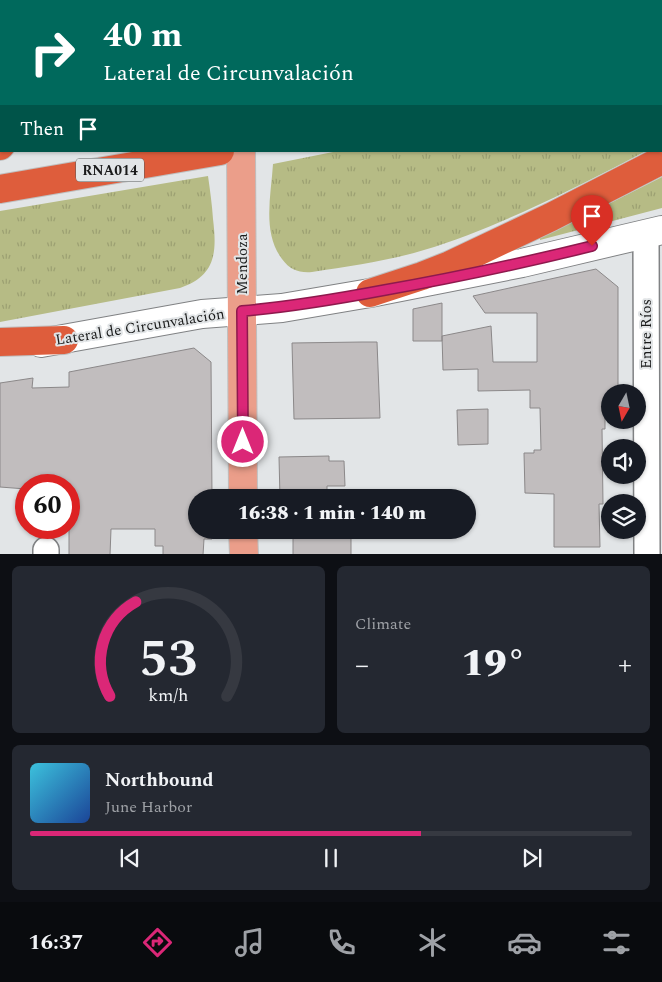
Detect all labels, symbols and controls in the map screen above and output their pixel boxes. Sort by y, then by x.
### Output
text: 40 m [103,9,183,62]
icon: right [20,20,85,85]
text: Lateral de Circunvalación [103,57,354,90]
text: Then [20,115,64,144]
icon: arrive [74,115,102,143]
road number: RNA014 [76,158,144,182]
pin [571,195,613,246]
icon: arrive [578,202,606,230]
street label: Mendoza [231,233,254,295]
street label: Entre Ríos [635,299,658,369]
street label: Lateral de Circunvalación [54,302,226,352]
north arrow [601,384,646,429]
map controls [601,384,646,539]
position arrow [216,415,268,467]
button: sound [601,439,646,484]
speed limit sign: 60 [15,474,80,539]
button: layers [601,494,646,539]
text: 16:38 · 1 min · 140 m [238,499,426,528]
text: Climate [355,612,411,636]
text: 53 [139,620,198,699]
text: 19° [461,635,526,693]
text: − [355,644,369,687]
text: + [618,644,632,687]
text: km/h [148,682,189,709]
text: Northbound [105,766,214,795]
text: June Harbor [105,795,192,819]
icon: previous [116,844,144,872]
icon: pause [317,844,345,872]
icon: next [518,844,546,872]
icon: directions [140,925,175,960]
icon: music [232,925,267,960]
icon: phone [324,925,359,960]
icon: climate [415,925,450,960]
icon: car [507,925,542,960]
icon: filters [599,925,634,960]
text: 16:37 [28,926,84,959]

